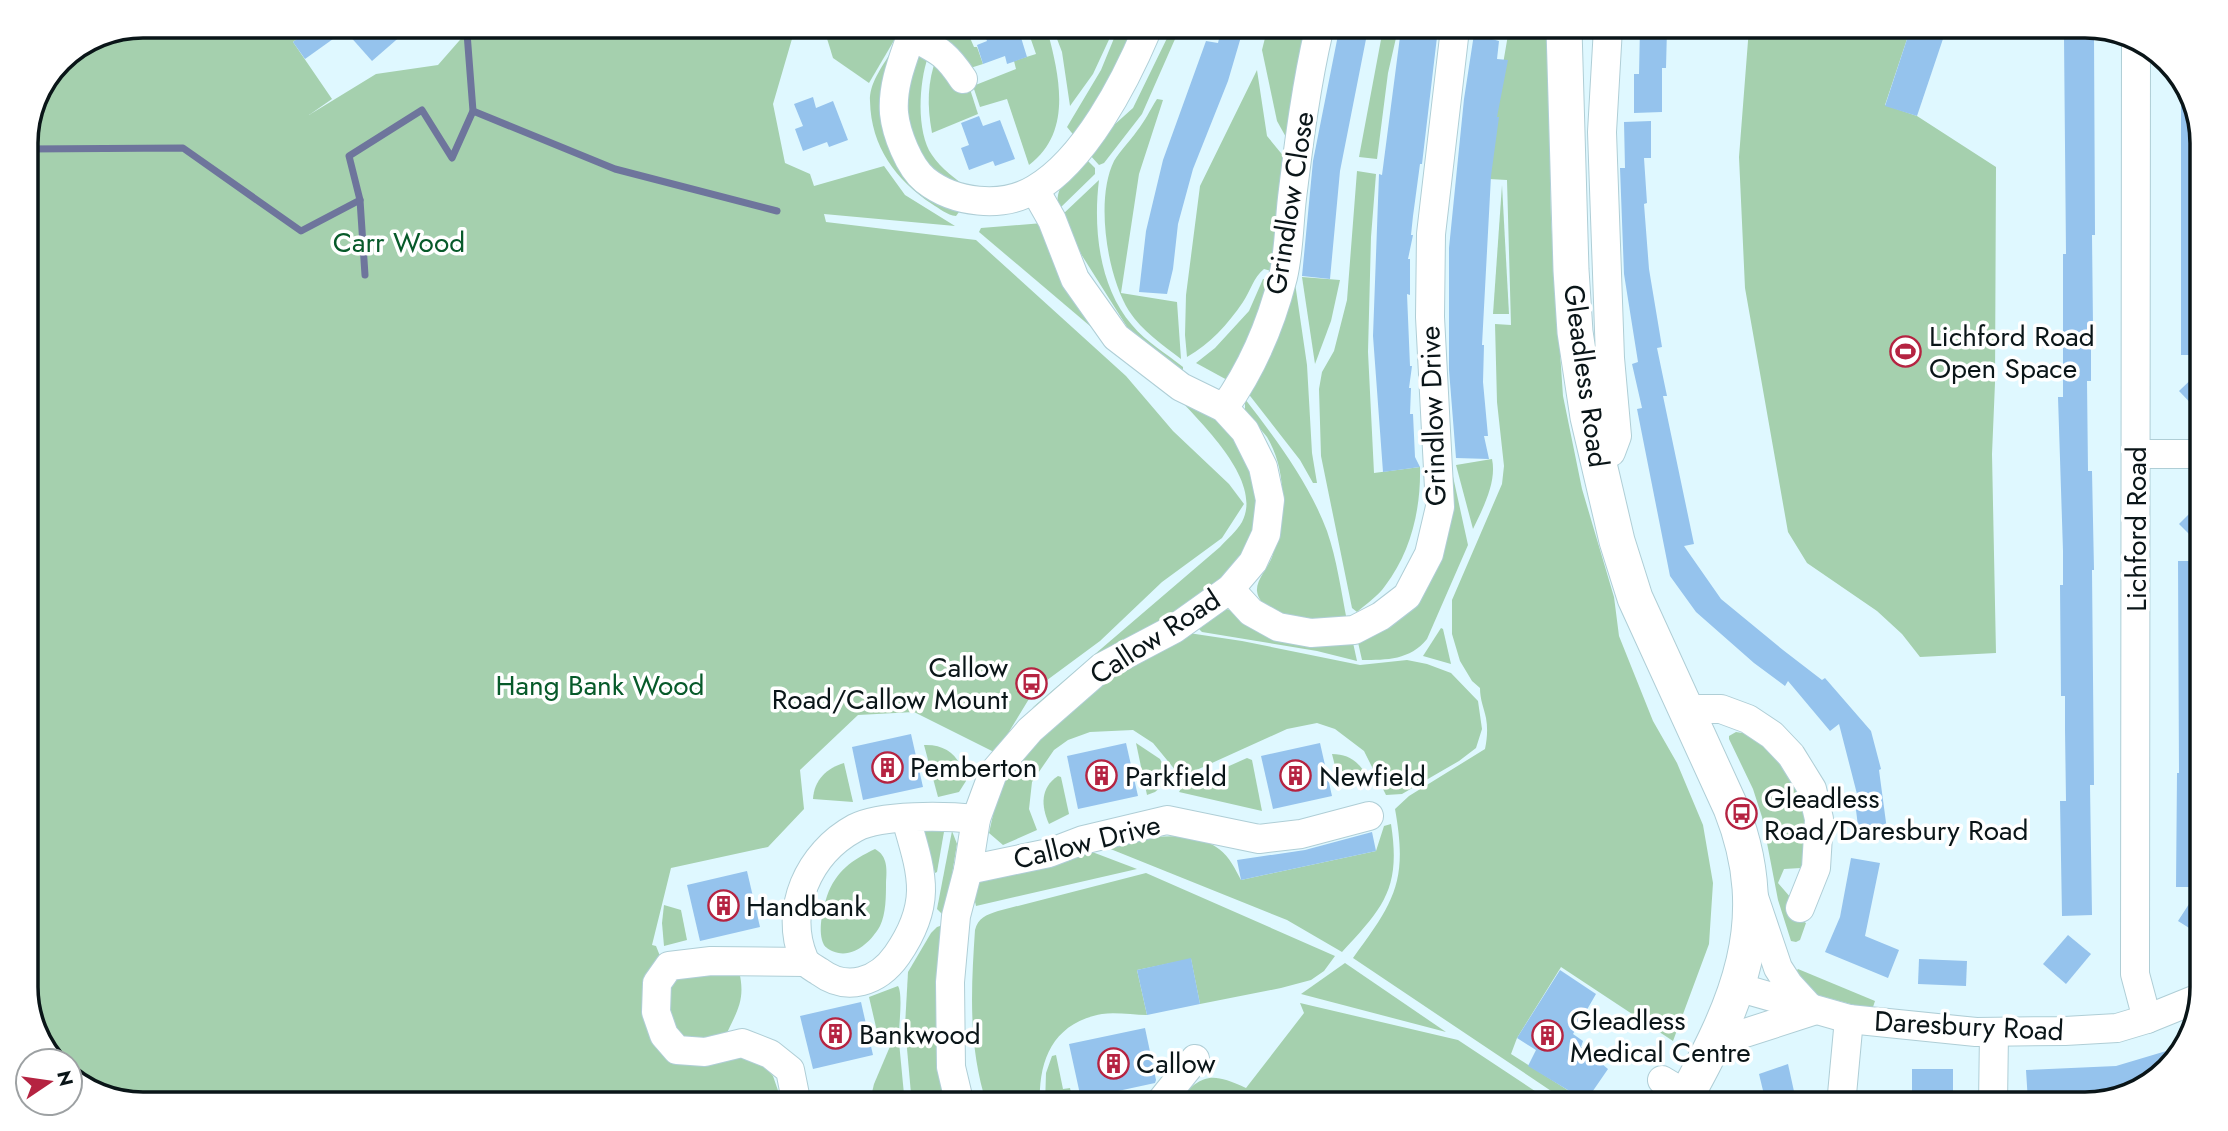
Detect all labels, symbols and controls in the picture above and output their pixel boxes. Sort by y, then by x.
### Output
street label: Grindlow Close [1255,109,1325,297]
park label: Carr Wood [333,222,465,263]
street label: Gleadless Road [1553,282,1619,470]
place label: Lichford Road Open Space [1929,316,2095,389]
street label: Grindlow Drive [1409,325,1457,507]
sports icon: Lichford Road Open Space [1889,335,1923,369]
street label: Lichford Road [2116,446,2157,612]
street label: Callow Road [1082,579,1228,695]
place label: Callow Road/Callow Mount [772,647,1008,720]
park label: Hang Bank Wood [495,665,705,706]
bus stop icon: Callow Road/Callow Mount [1014,666,1048,700]
place label: Pemberton [910,747,1037,788]
building icon: Pemberton [870,750,904,784]
place label: Parkfield [1125,756,1227,797]
place label: Newfield [1319,756,1426,797]
building icon: Parkfield [1085,759,1119,793]
building icon: Newfield [1279,759,1313,793]
place label: Gleadless Road/Daresbury Road [1764,778,2028,851]
bus stop icon: Gleadless Road/Daresbury Road [1724,797,1758,831]
street label: Callow Drive [1009,804,1165,880]
place label: Handbank [746,886,867,927]
building icon: Handbank [706,889,740,923]
place label: Gleadless Medical Centre [1570,1000,1751,1073]
street label: Daresbury Road [1873,1001,2065,1051]
place label: Bankwood [859,1014,981,1055]
building icon: Bankwood [819,1017,853,1051]
building icon: Gleadless Medical Centre [1530,1019,1564,1053]
place label: Callow [1136,1043,1215,1084]
building icon: Callow [1096,1046,1130,1080]
north arrow [14,1047,84,1117]
text: N [50,1068,80,1089]

